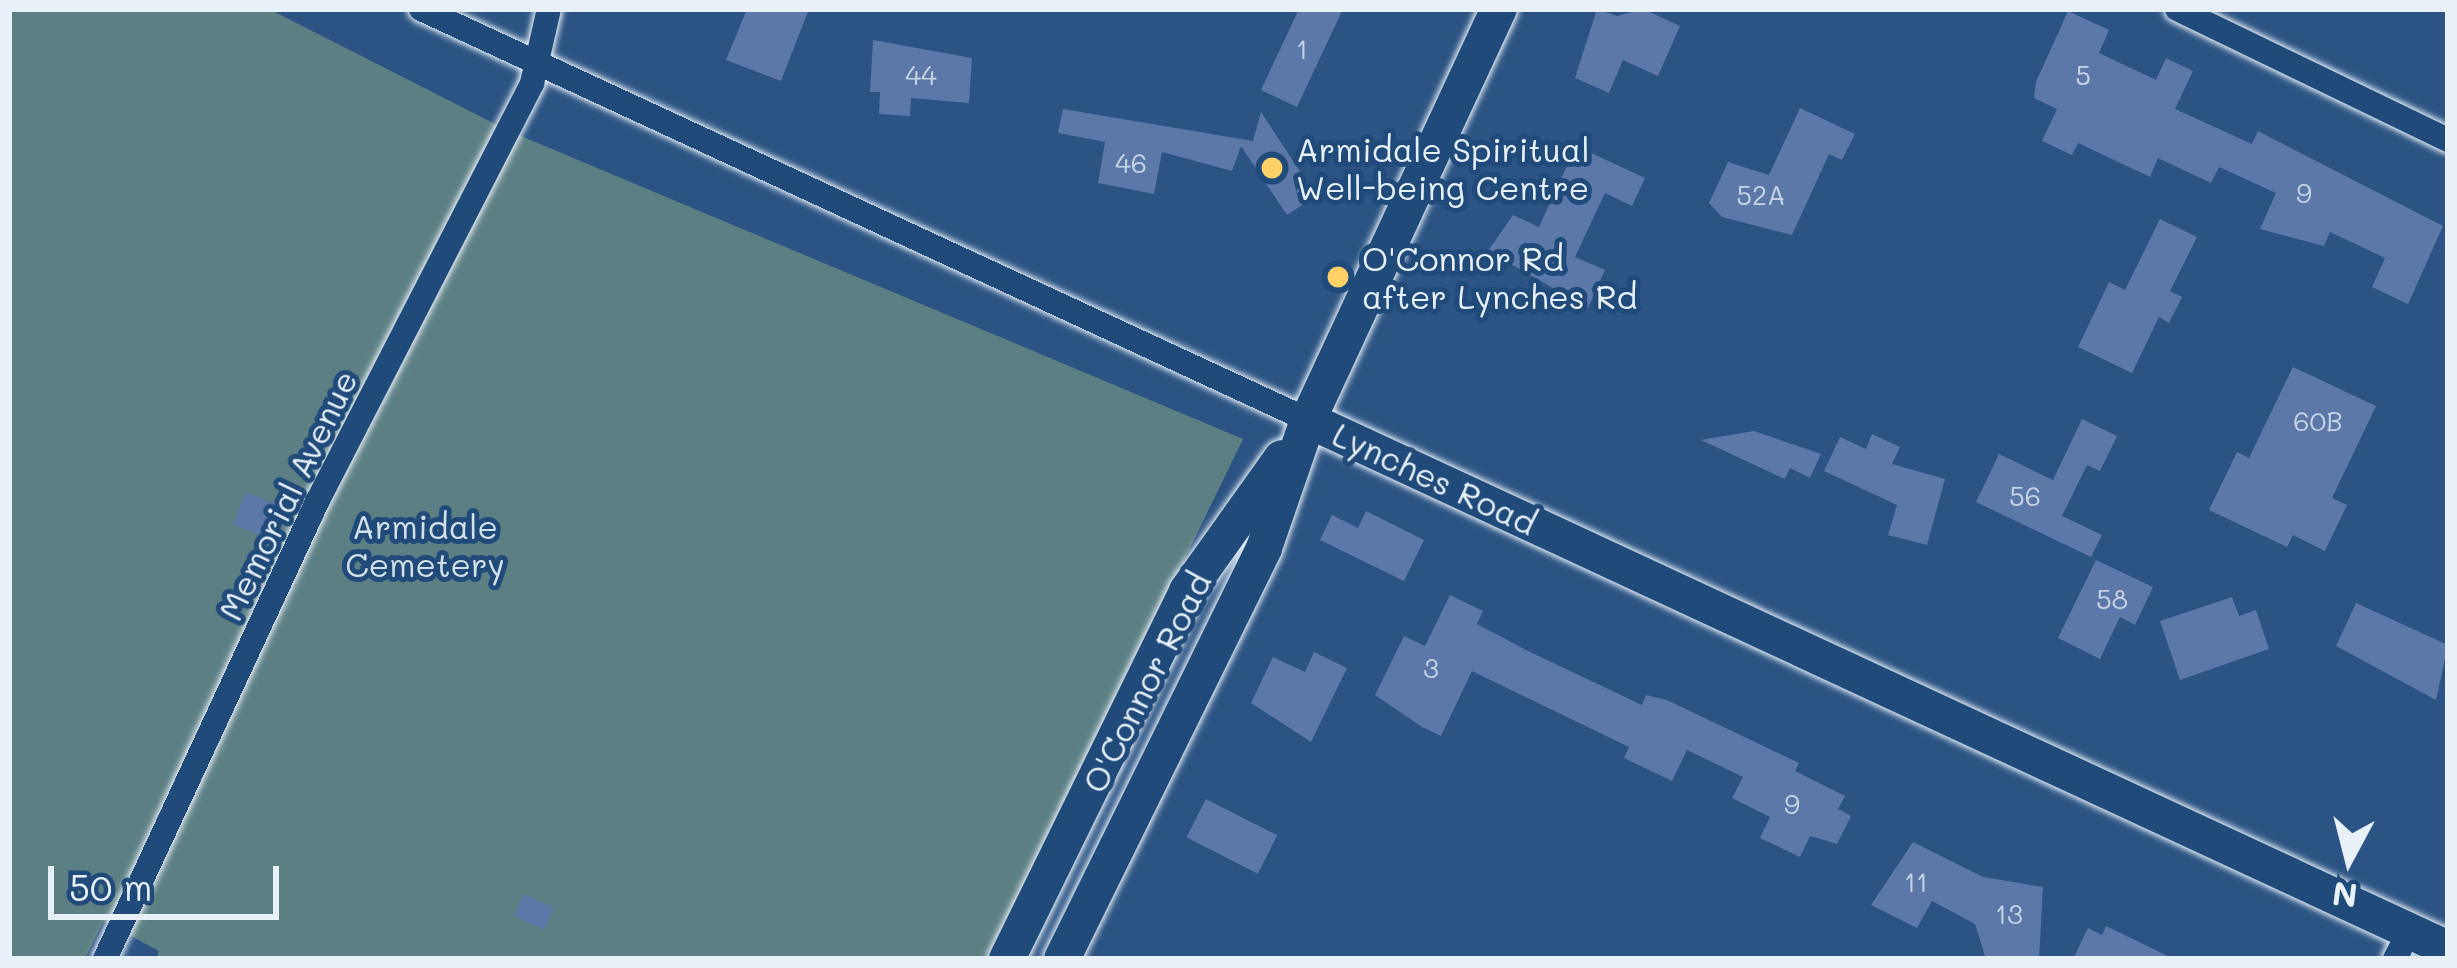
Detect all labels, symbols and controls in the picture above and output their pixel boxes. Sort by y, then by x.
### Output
house number: 1 [1296,33,1308,65]
house number: 44 [905,59,937,91]
house number: 5 [2075,59,2091,91]
place label: Armidale Spiritual Well-being Centre [1296,129,1590,207]
house number: 46 [1115,147,1147,179]
marker: Armidale Spiritual Well-being Centre [1259,155,1285,181]
house number: 9 [2296,177,2312,209]
house number: 52A [1736,179,1786,211]
place label: O'Connor Rd after Lynches Rd [1362,238,1637,316]
marker: O'Connor Rd after Lynches Rd [1325,264,1351,290]
street label: Memorial Avenue [209,364,365,626]
house number: 60B [2293,405,2343,437]
street label: Lynches Road [1327,414,1543,542]
house number: 56 [2009,480,2041,512]
park label: Armidale Cemetery [345,506,505,584]
street label: O'Connor Road [1073,565,1219,799]
house number: 58 [2096,583,2128,615]
house number: 3 [1423,652,1439,684]
house number: 9 [1784,788,1800,820]
north arrow [2289,800,2409,920]
scale bar [54,842,285,916]
text: 50 m [69,863,152,910]
house number: 11 [1904,866,1928,898]
text: N [2329,873,2360,919]
house number: 13 [1995,898,2023,930]

